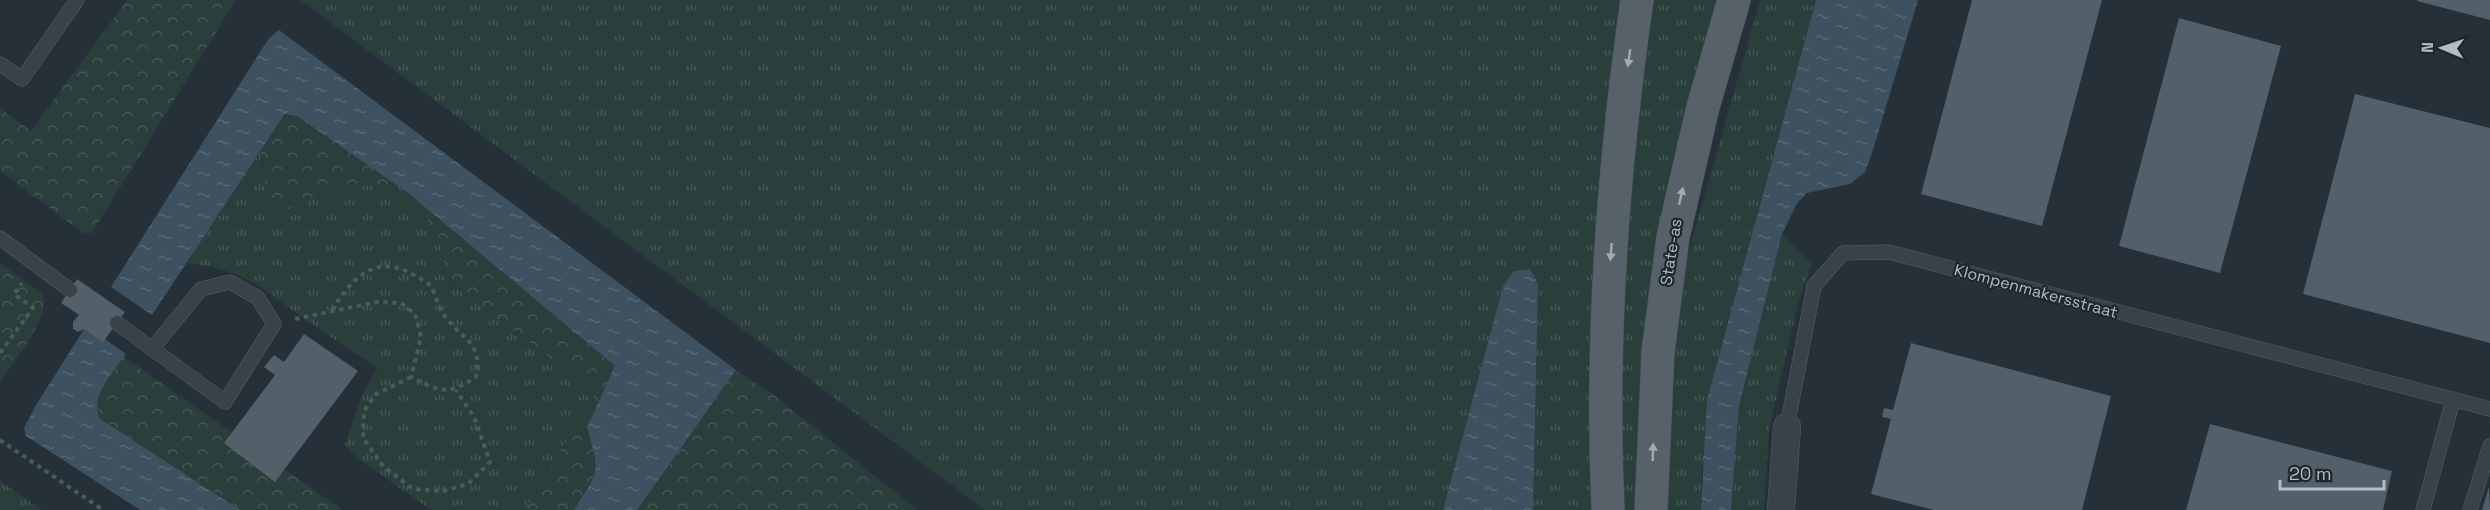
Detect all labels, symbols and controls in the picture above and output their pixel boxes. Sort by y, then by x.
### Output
north arrow [2412,18,2472,78]
text: N [2417,42,2438,53]
one-way arrow [1624,49,1633,68]
one-way arrow [1677,186,1687,205]
street label: State-as [1655,217,1687,287]
one-way arrow [1607,243,1616,262]
street label: Klompenmakersstraat [1952,259,2120,323]
one-way arrow [1648,442,1658,461]
scale bar [2280,453,2384,491]
text: 20 m [2289,462,2332,485]

